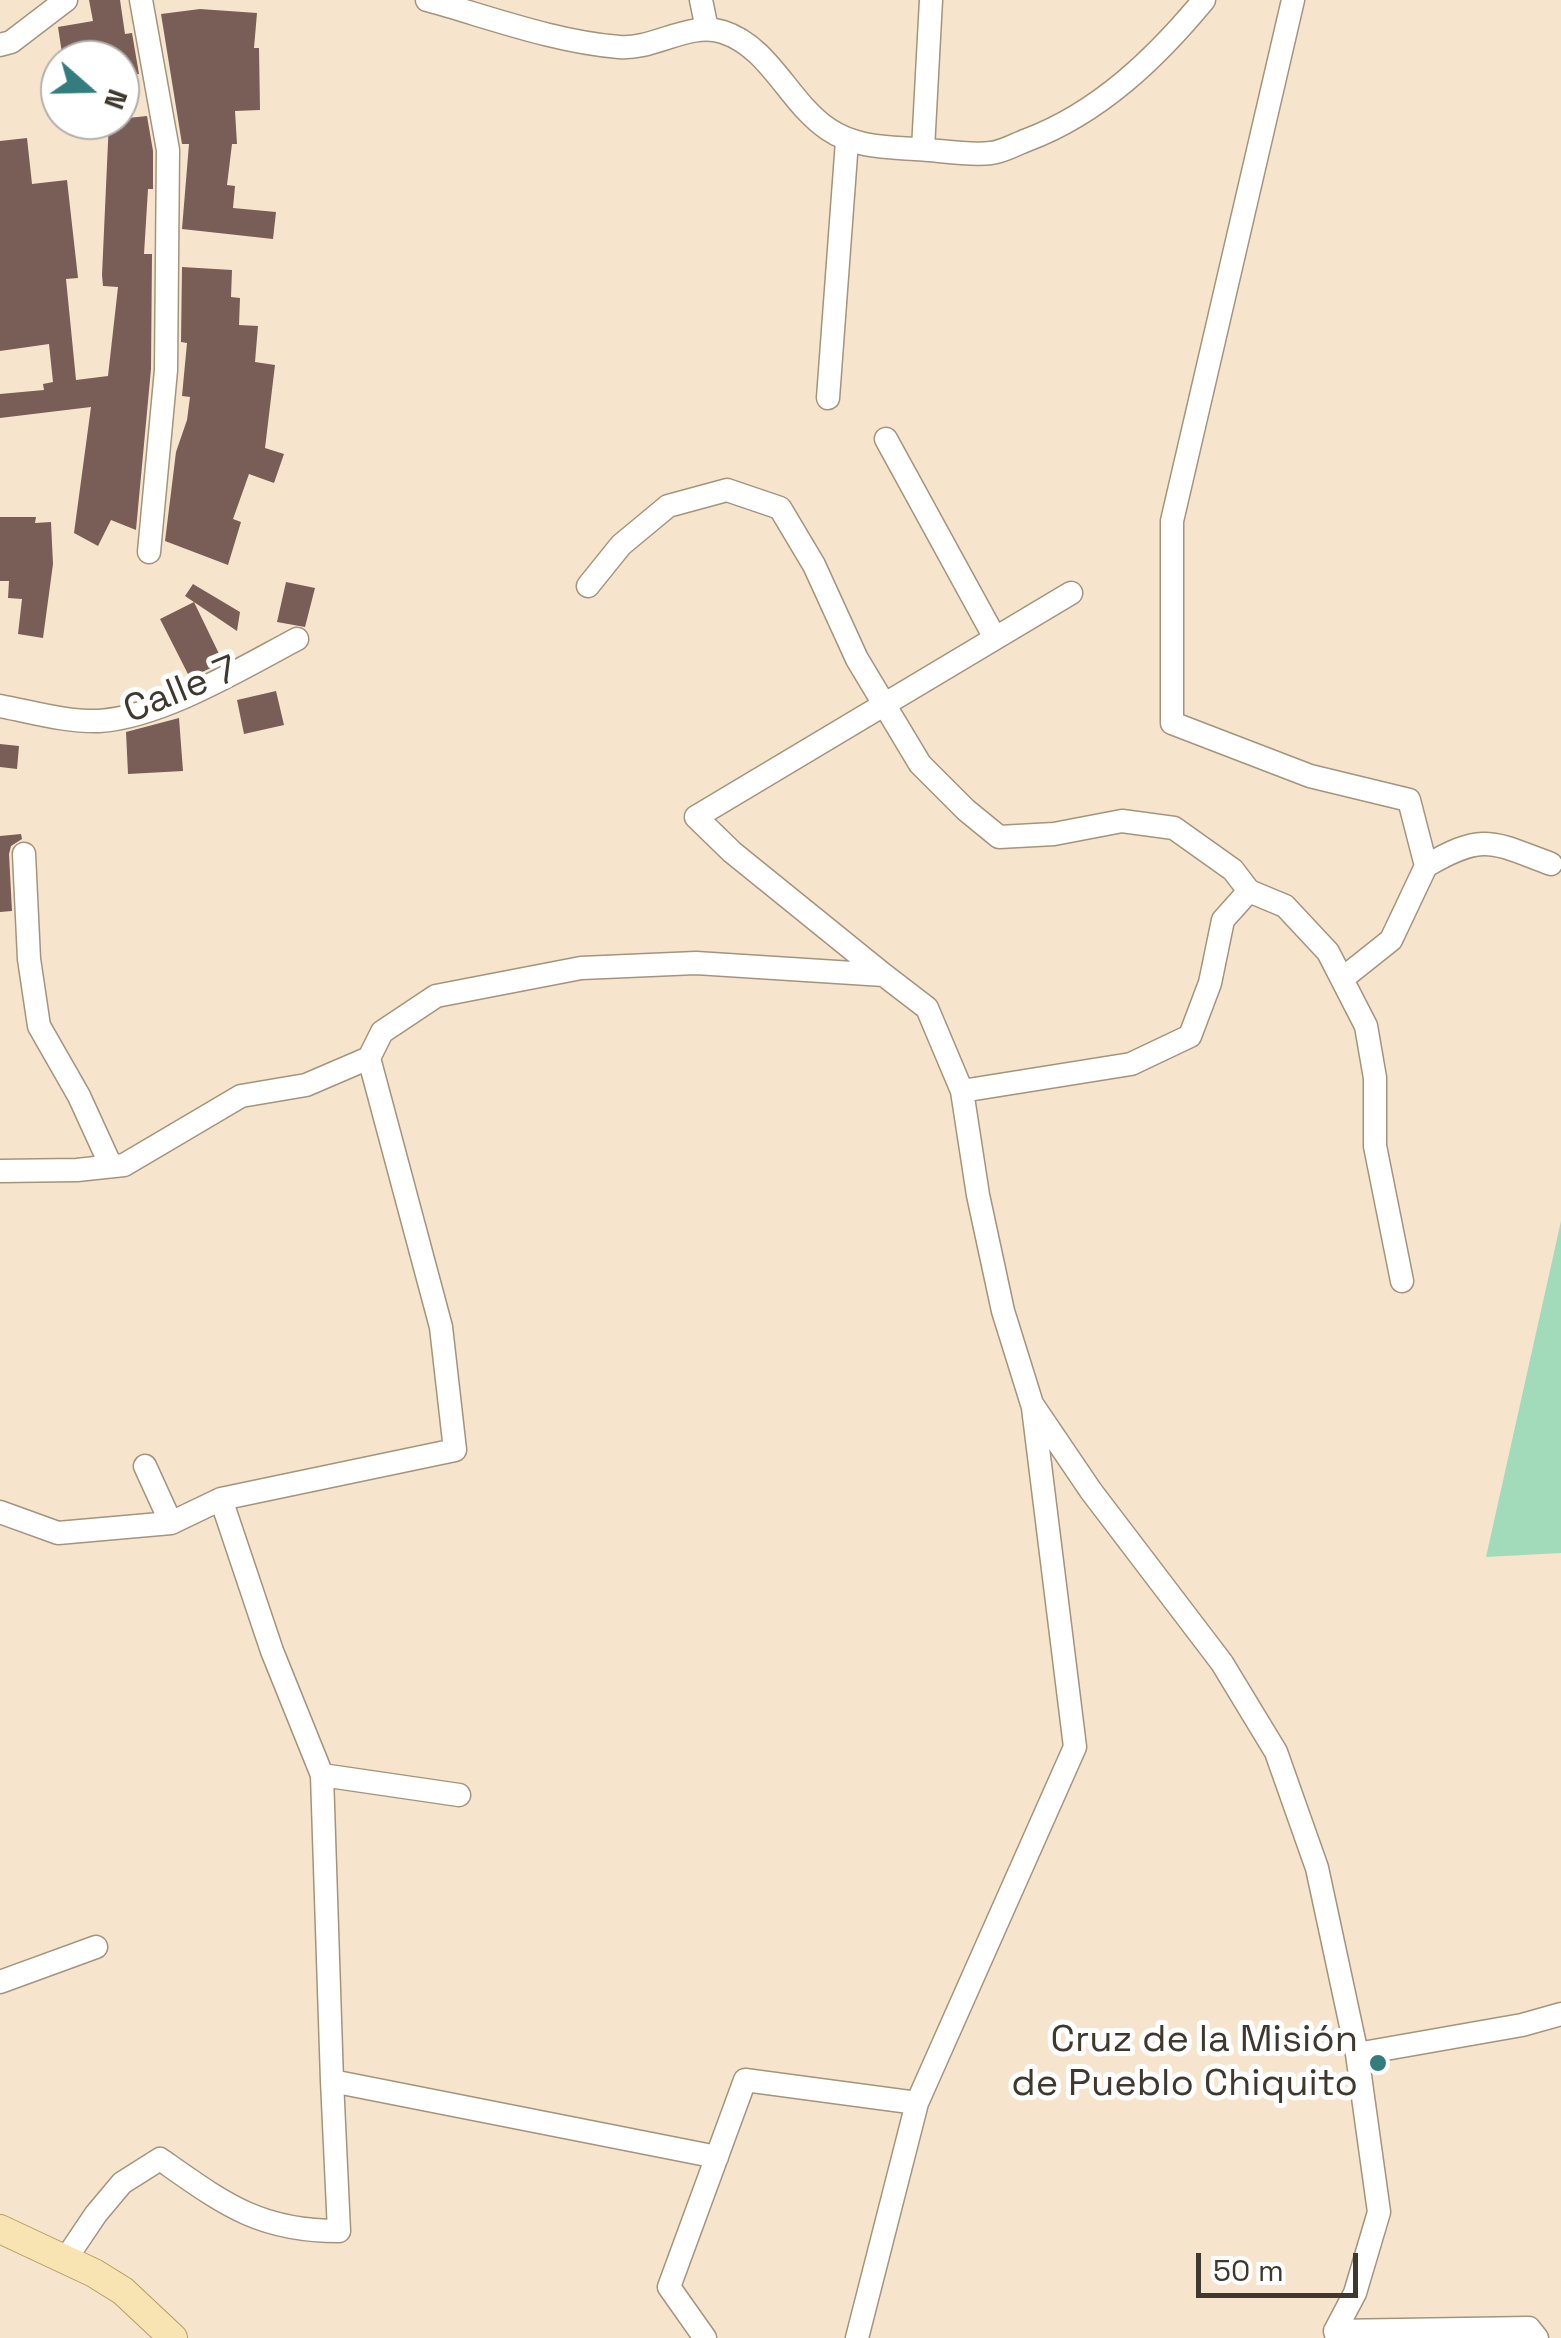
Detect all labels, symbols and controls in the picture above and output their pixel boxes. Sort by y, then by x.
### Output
north arrow [40,40,140,140]
text: N [96,85,136,115]
street label: Calle 7 [117,648,245,734]
place label: Cruz de la Misión de Pueblo Chiquito [1011,2018,1358,2108]
marker: Cruz de la Misión de Pueblo Chiquito [1367,2052,1389,2074]
scale bar [1201,2233,1364,2295]
text: 50 m [1213,2251,1284,2290]

